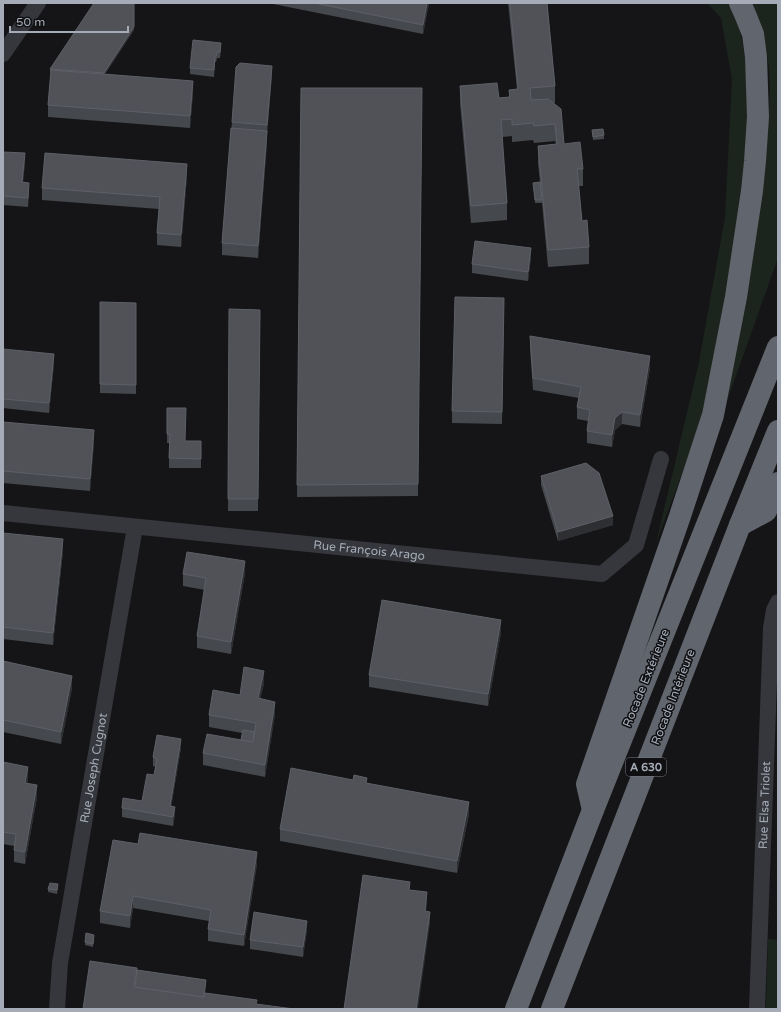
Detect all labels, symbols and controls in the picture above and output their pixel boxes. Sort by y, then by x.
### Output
scale bar [10,8,128,34]
text: 50 m [16,15,45,29]
street label: Rue François Arago [313,538,426,563]
street label: Rocade Extérieure [620,627,672,729]
street label: Rocade Intérieure [648,647,698,747]
street label: Rue Joseph Cugnot [77,711,110,824]
road number: A 630 [626,758,666,776]
street label: Rue Elsa Triolet [756,761,773,849]

